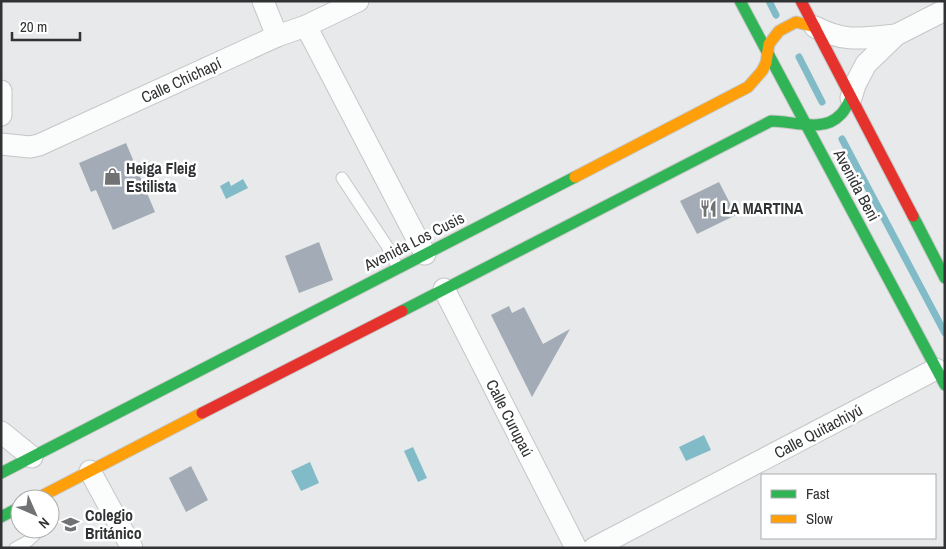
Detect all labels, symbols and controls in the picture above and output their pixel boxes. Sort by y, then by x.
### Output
scale bar [12,10,80,42]
text: 20 m [20,16,47,37]
street label: Calle Chichapí [137,52,225,108]
street label: Avenida Beni [828,144,885,225]
place label: Heiga Fleig Estilista [126,157,196,197]
shop icon: Heiga Fleig Estilista [102,167,122,187]
place label: LA MARTINA [722,197,804,219]
restaurant icon: LA MARTINA [698,198,718,218]
street label: Avenida Los Cusis [359,206,468,276]
street label: Calle Curupaú [481,376,539,460]
street label: Calle Quitachiyú [770,399,866,463]
legend [761,474,936,539]
text: Fast [806,483,830,504]
north arrow [10,489,60,539]
place label: Colegio Británico [85,504,142,544]
text: Slow [806,508,833,529]
text: N [35,514,53,532]
school or university icon: Colegio Británico [61,514,81,534]

